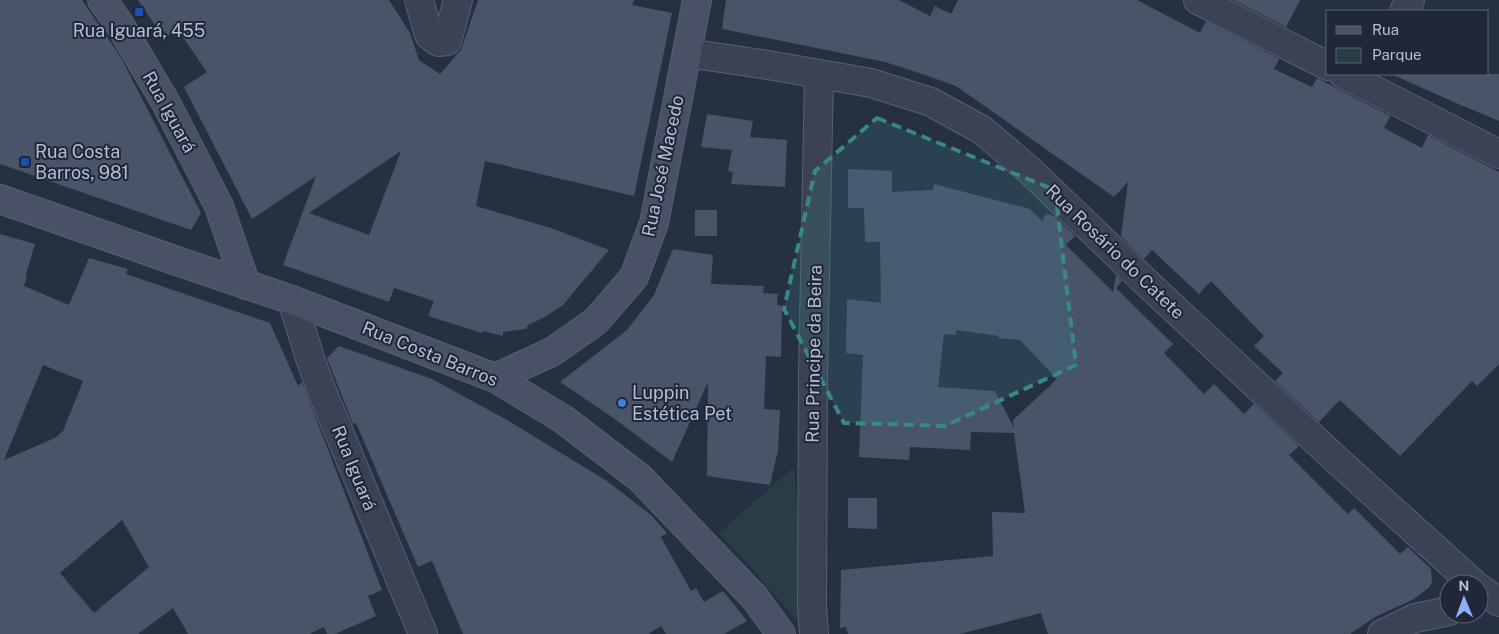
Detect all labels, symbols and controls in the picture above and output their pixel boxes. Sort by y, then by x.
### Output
marker: Rua Iguará, 455 [133,6,145,18]
legend [1326,10,1489,75]
place label: Rua Iguará, 455 [73,20,205,41]
text: Rua [1372,21,1399,38]
text: Parque [1372,46,1422,63]
street label: Rua Iguará [138,67,200,156]
street label: Rua José Macedo [637,93,688,239]
place label: Rua Costa Barros, 981 [35,141,129,183]
marker: Rua Costa Barros, 981 [19,156,31,168]
street label: Rua Rosário do Catete [1042,180,1189,323]
street label: Rua Principe da Beira [801,265,826,443]
street label: Rua Costa Barros [359,317,501,390]
place label: Luppin Estética Pet [632,382,732,424]
marker: Luppin Estética Pet [616,397,628,409]
street label: Rua Iguará [328,422,381,513]
north arrow [1439,574,1489,624]
text: N [1458,578,1469,594]

